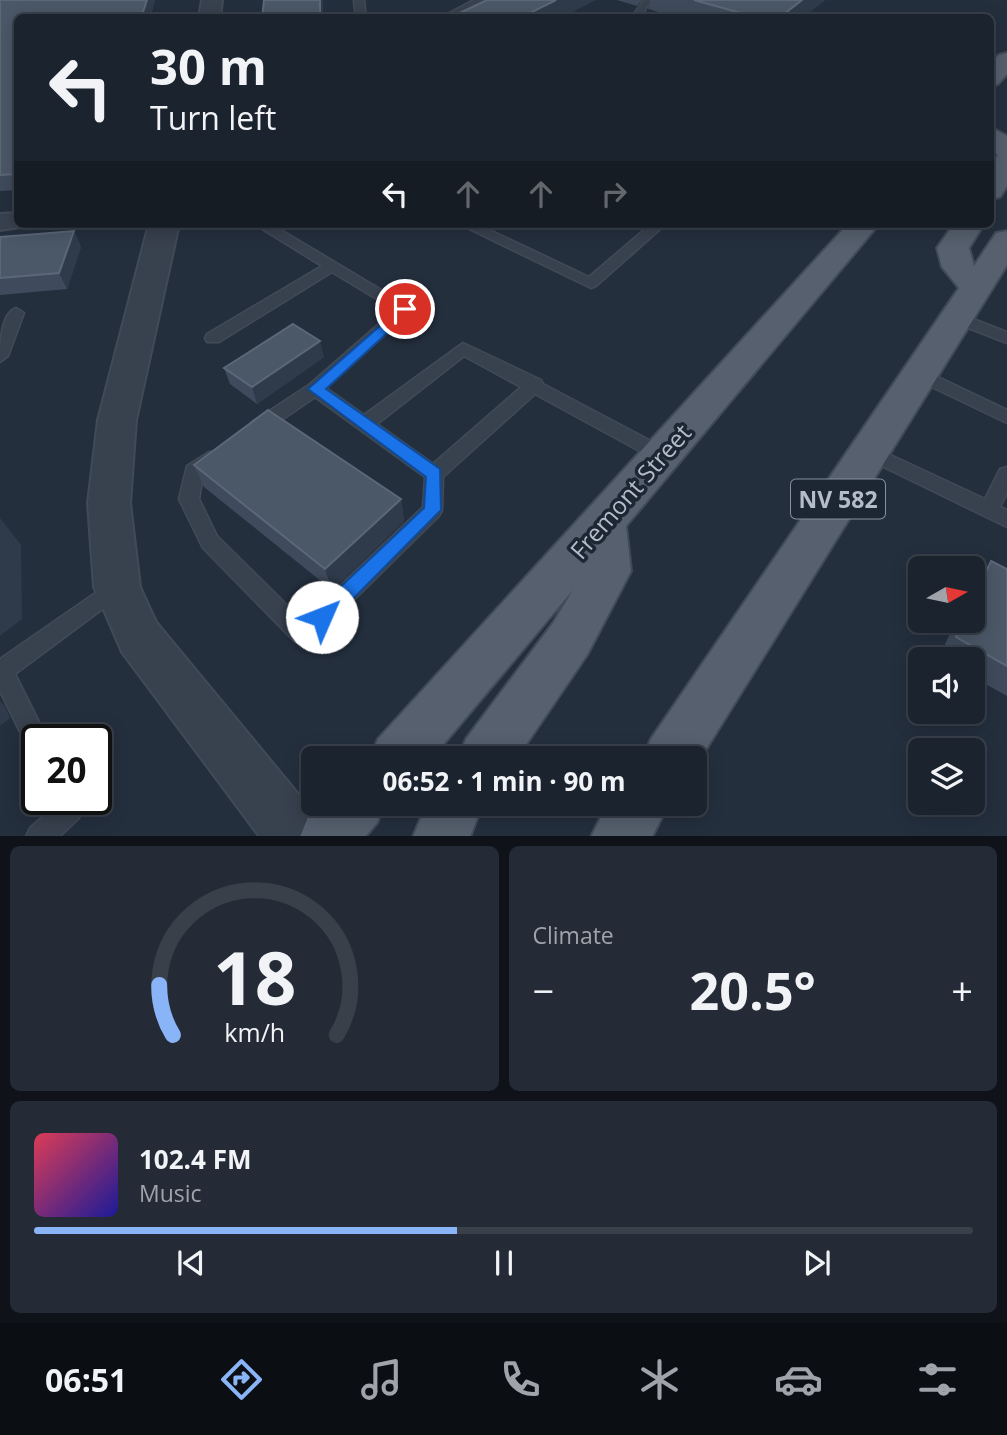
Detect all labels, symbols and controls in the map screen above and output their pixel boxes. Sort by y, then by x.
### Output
text: 30 m [150,33,267,99]
icon: left [35,42,126,133]
text: Turn left [150,96,276,139]
icon: left [376,175,414,213]
icon: ahead [449,175,487,213]
icon: ahead [522,175,560,213]
icon: right [595,175,633,213]
pin [375,279,435,339]
icon: arrive [386,290,424,328]
street label: Fremont Street [562,416,698,566]
road number: NV 582 [791,480,885,519]
north arrow [908,556,985,634]
map controls [908,556,985,815]
position arrow [285,580,359,654]
button: sound [908,647,985,724]
speed limit sign: 20 [21,724,112,815]
button: layers [908,738,985,815]
text: 06:52 · 1 min · 90 m [383,763,625,799]
text: Climate [533,919,614,951]
text: 18 [213,927,296,1026]
text: 20.5° [690,954,816,1025]
text: − [533,964,554,1016]
text: + [951,964,973,1016]
text: km/h [224,1014,285,1048]
text: 102.4 FM [139,1141,251,1177]
text: Music [139,1177,202,1209]
icon: previous [172,1244,210,1282]
icon: pause [485,1244,523,1282]
icon: next [798,1244,836,1282]
icon: directions [217,1355,266,1404]
icon: music [357,1355,406,1404]
icon: phone [496,1355,545,1404]
icon: climate [635,1355,684,1404]
icon: car [774,1355,823,1404]
icon: filters [913,1355,962,1404]
text: 06:51 [45,1358,127,1401]

